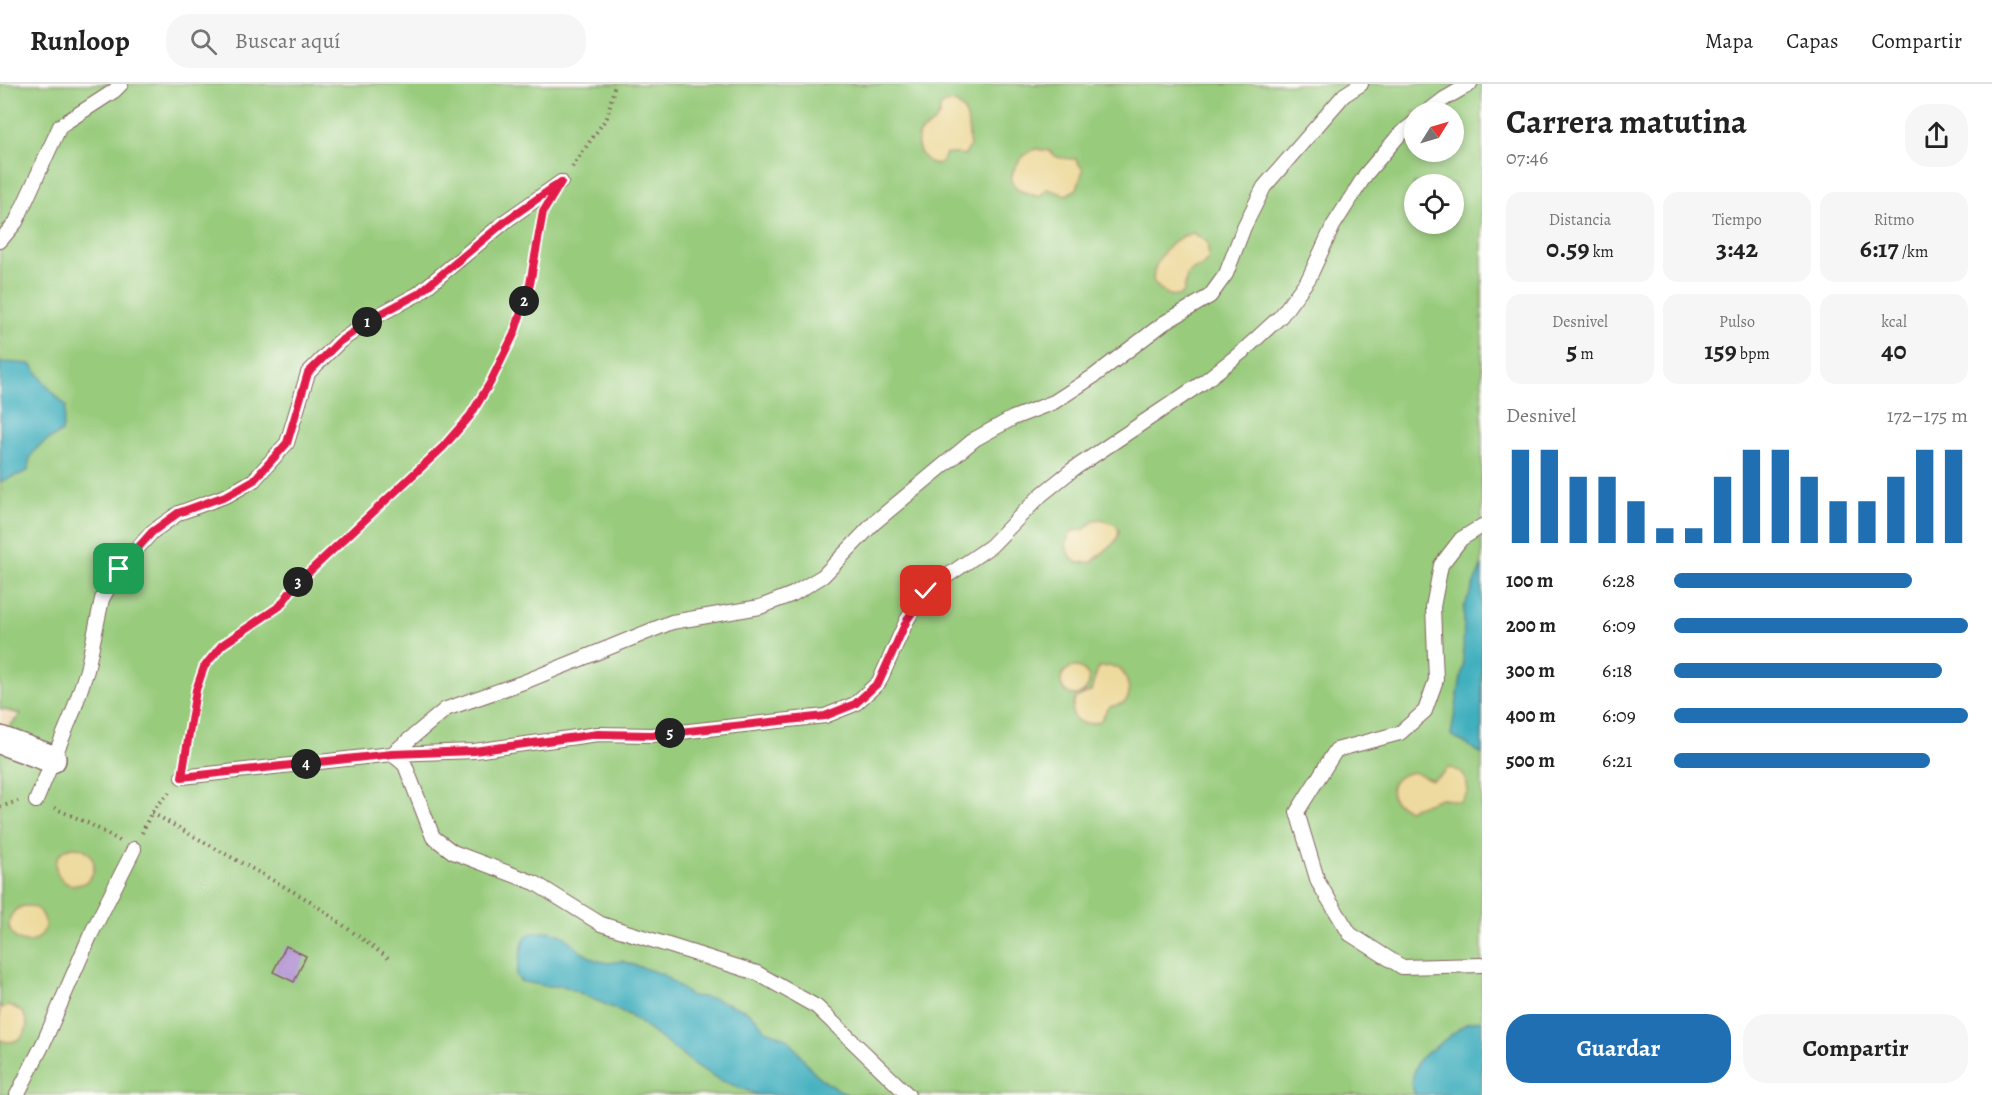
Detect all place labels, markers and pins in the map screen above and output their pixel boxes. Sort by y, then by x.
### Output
pin: 2 [509,286,539,316]
pin: 1 [352,307,382,337]
pin [93,543,144,594]
pin [900,565,951,616]
pin: 3 [283,567,313,597]
pin: 5 [655,718,685,748]
pin: 4 [291,749,321,779]

